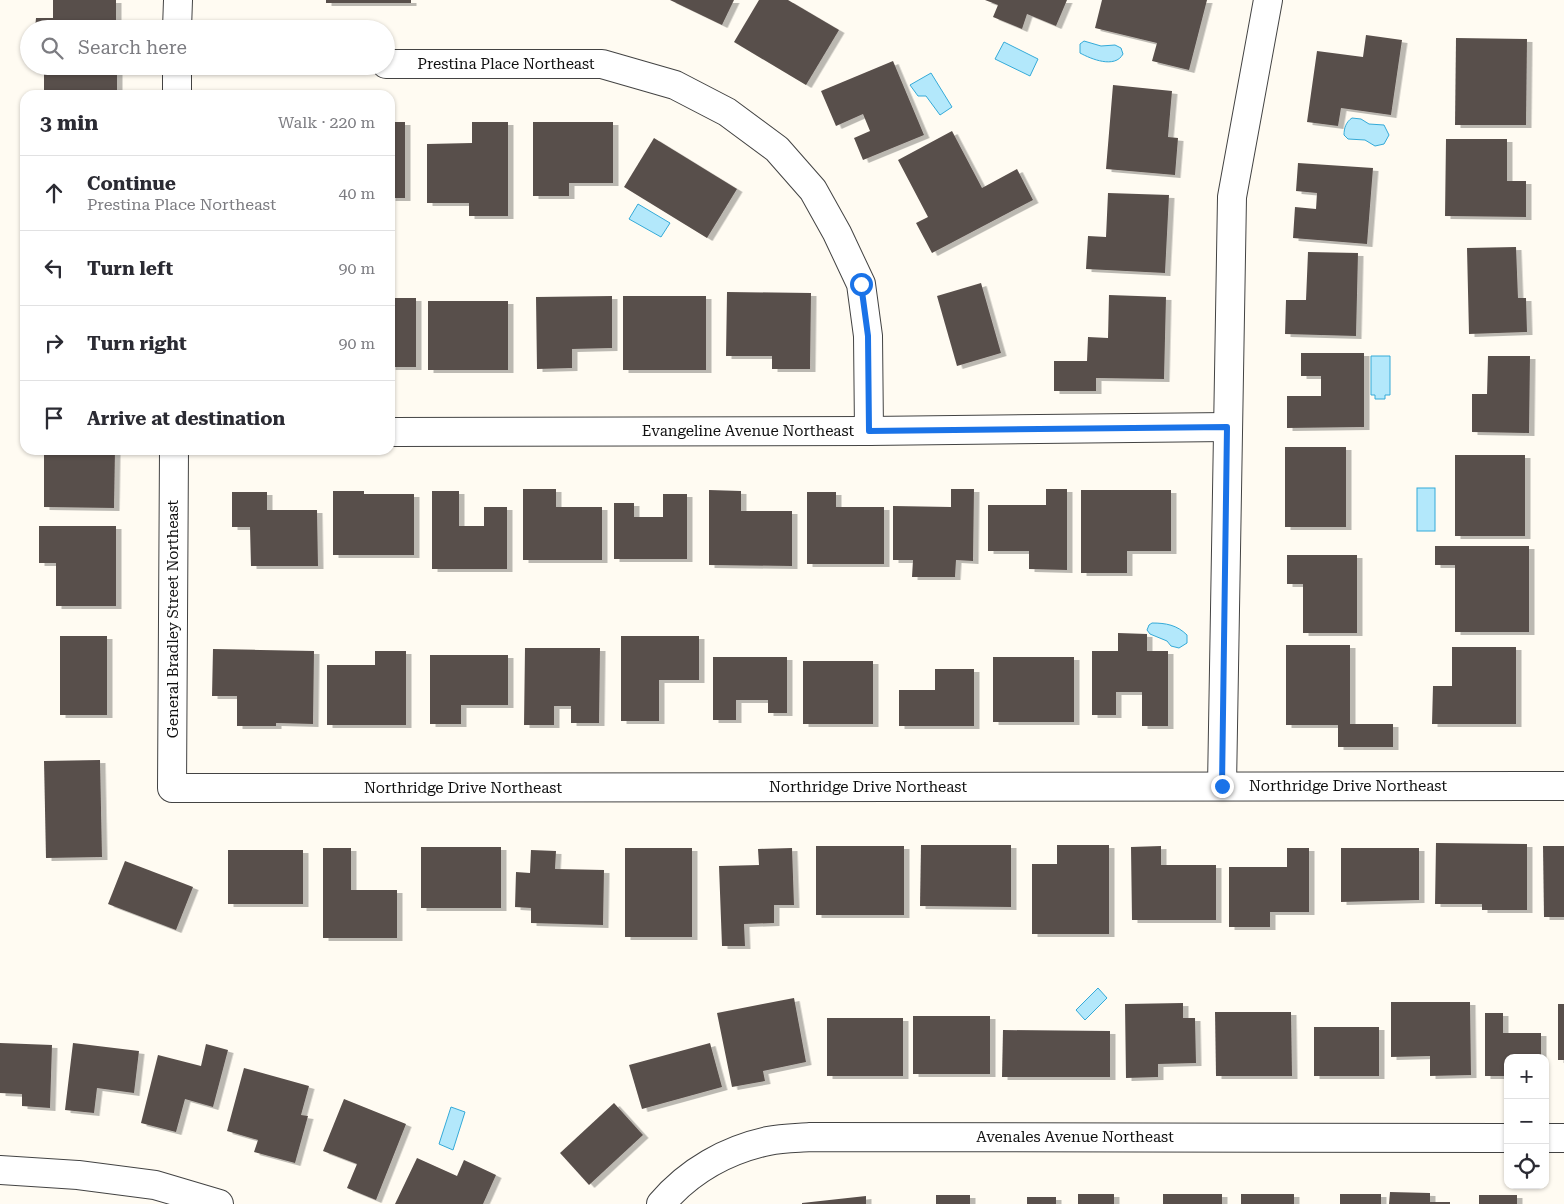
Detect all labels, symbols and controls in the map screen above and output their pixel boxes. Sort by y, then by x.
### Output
search box [20,20,395,75]
icon: search [38,34,66,62]
text: Search here [78,36,187,59]
street label: Prestina Place Northeast [417,55,595,73]
text: 3 min [40,111,98,135]
text: Walk · 220 m [278,113,375,132]
text: Continue [87,172,176,195]
icon: ahead [40,179,68,207]
text: 40 m [338,184,375,203]
text: Prestina Place Northeast [87,195,276,214]
icon: left [40,254,68,282]
text: Turn left [87,257,173,280]
text: 90 m [338,259,375,278]
route start [850,273,873,296]
icon: right [40,329,68,357]
text: Turn right [87,332,187,355]
text: 90 m [338,334,375,353]
icon: arrive [40,404,68,432]
text: Arrive at destination [87,407,285,430]
street label: Evangeline Avenue Northeast [642,422,855,440]
street label: General Bradley Street Northeast [164,499,182,738]
route end [1211,775,1234,798]
street label: Northridge Drive Northeast [1249,777,1447,795]
street label: Northridge Drive Northeast [769,778,967,796]
street label: Northridge Drive Northeast [364,779,562,797]
map controls [1504,1054,1549,1189]
button: + [1504,1054,1549,1099]
button: − [1504,1099,1549,1144]
street label: Avenales Avenue Northeast [976,1128,1174,1146]
button: locate [1504,1144,1549,1189]

